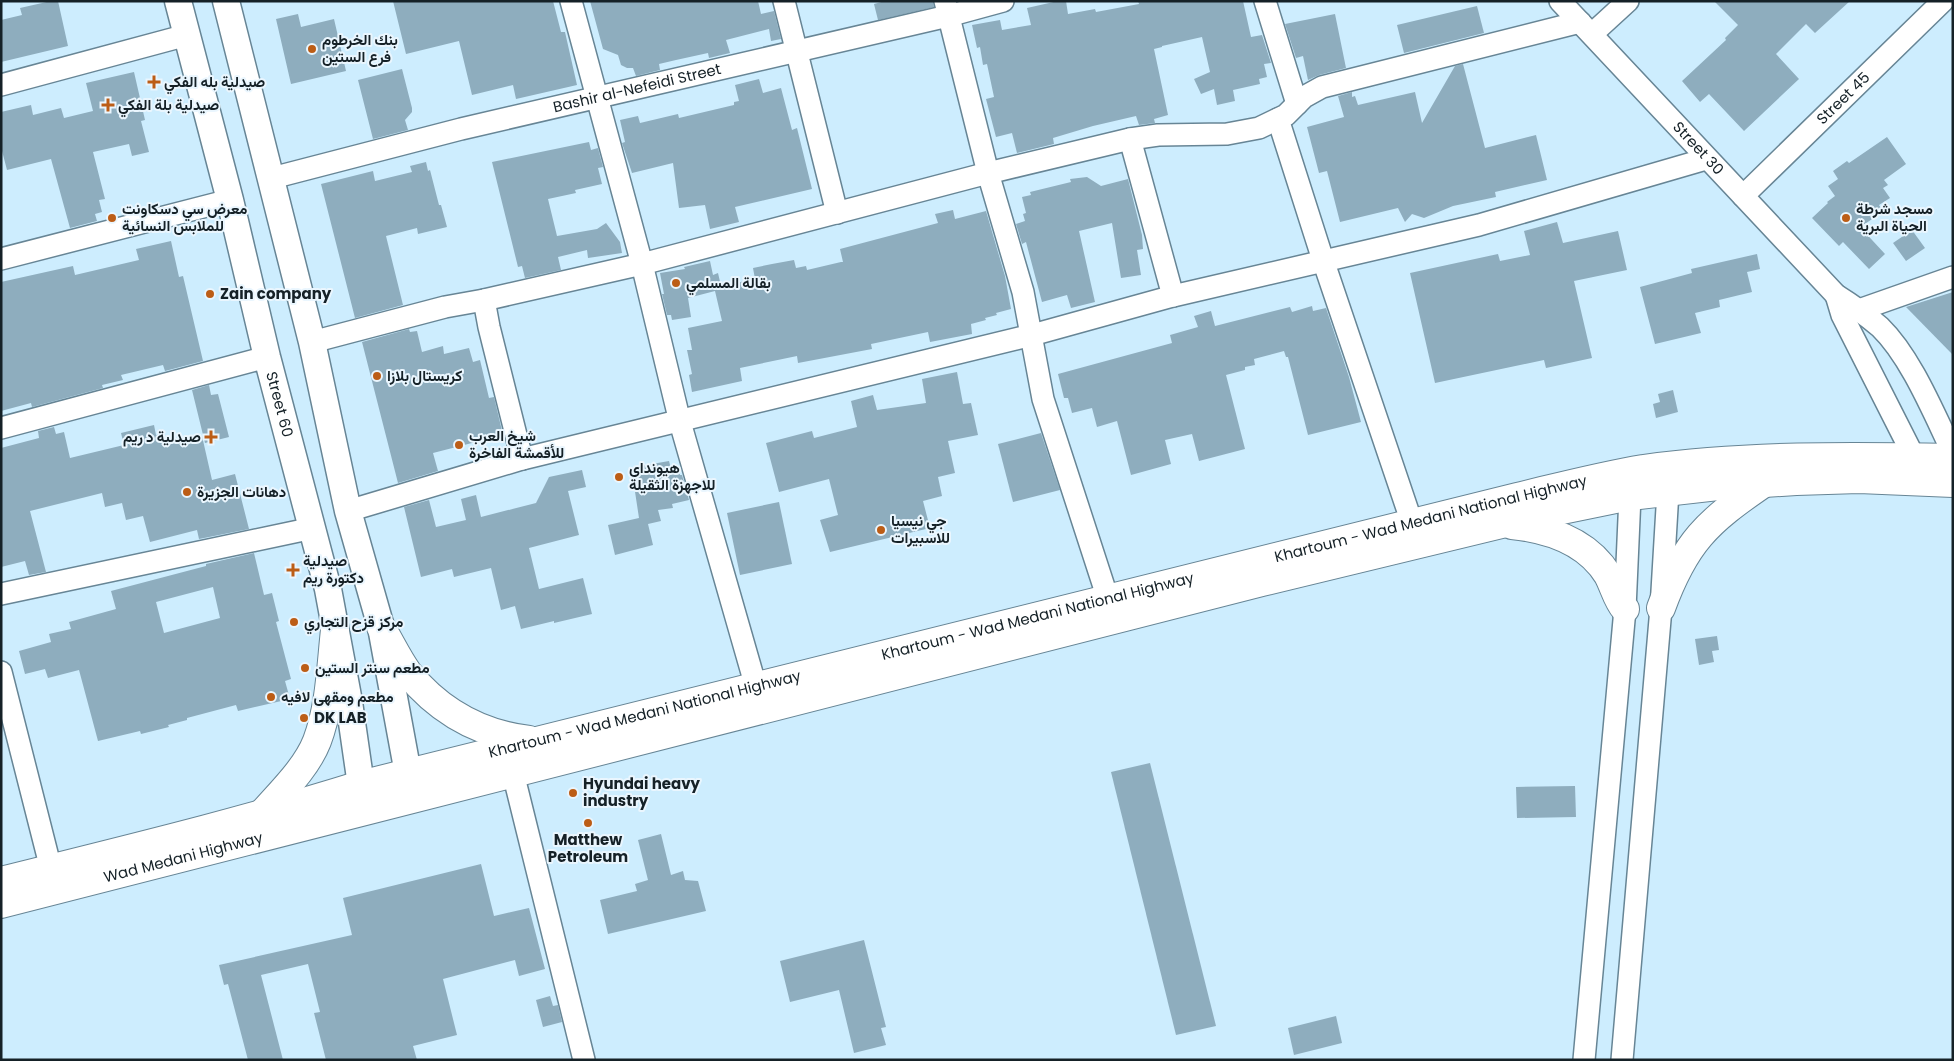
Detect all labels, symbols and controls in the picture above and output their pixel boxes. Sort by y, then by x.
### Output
place label: بنك الخرطوم فرع الستين [322,29,398,67]
marker: بنك الخرطوم فرع الستين [306,43,318,55]
street label: Bashir al-Nefeidi Street [551,58,723,117]
street label: Street 45 [1812,67,1874,129]
place label: صيدلية بله الفكي [164,71,266,95]
marker: صيدلية بله الفكي [148,76,160,88]
place label: صيدلية بلة الفكي [118,94,220,118]
marker: صيدلية بلة الفكي [102,99,114,111]
street label: Street 30 [1668,117,1729,179]
place label: معرض سي دسكاونت للملابس النسائية [122,198,247,236]
place label: مسجد شرطة الحياة البرية [1856,198,1933,236]
marker: معرض سي دسكاونت للملابس النسائية [106,212,118,224]
marker: مسجد شرطة الحياة البرية [1840,212,1852,224]
place label: بقالة المسلمي [686,272,771,296]
marker: بقالة المسلمي [670,277,682,289]
place label: Zain company [220,283,332,304]
marker: Zain company [204,288,216,300]
place label: كريستال بلازا [387,365,462,386]
street label: Street 60 [261,369,299,439]
marker: كريستال بلازا [371,370,383,382]
place label: شيخ العرب للأقمشة الفاخرة [469,425,564,463]
place label: صيدلية د ريم [123,426,201,447]
marker: صيدلية د ريم [205,431,217,443]
marker: شيخ العرب للأقمشة الفاخرة [453,439,465,451]
place label: هيونداي للاجهزة الثقيلة [629,457,715,495]
street label: Khartoum - Wad Medani National Highway [1272,469,1589,567]
marker: هيونداي للاجهزة الثقيلة [613,471,625,483]
place label: دهانات الجزيرة [197,481,286,502]
marker: دهانات الجزيرة [181,486,193,498]
place label: جي نيسيا للاسبيرات [891,510,950,548]
marker: جي نيسيا للاسبيرات [875,524,887,536]
place label: صيدلية دكتورة ريم [303,550,364,588]
marker: صيدلية دكتورة ريم [287,564,299,576]
street label: Khartoum - Wad Medani National Highway [879,567,1196,665]
place label: مركز قزح التجاري [304,611,404,635]
marker: مركز قزح التجاري [288,616,300,628]
place label: مطعم سنتر الستين [315,657,430,678]
marker: مطعم سنتر الستين [299,662,311,674]
street label: Khartoum - Wad Medani National Highway [486,665,803,763]
place label: مطعم ومقهى لافيه [281,686,394,707]
marker: مطعم ومقهى لافيه [265,691,277,703]
place label: DK LAB [314,707,367,728]
marker: DK LAB [298,712,310,724]
place label: Hyundai heavy industry [583,773,701,811]
marker: Hyundai heavy industry [567,787,579,799]
marker: Matthew Petroleum [582,817,594,829]
street label: Wad Medani Highway [101,826,265,887]
place label: Matthew Petroleum [548,829,628,867]

